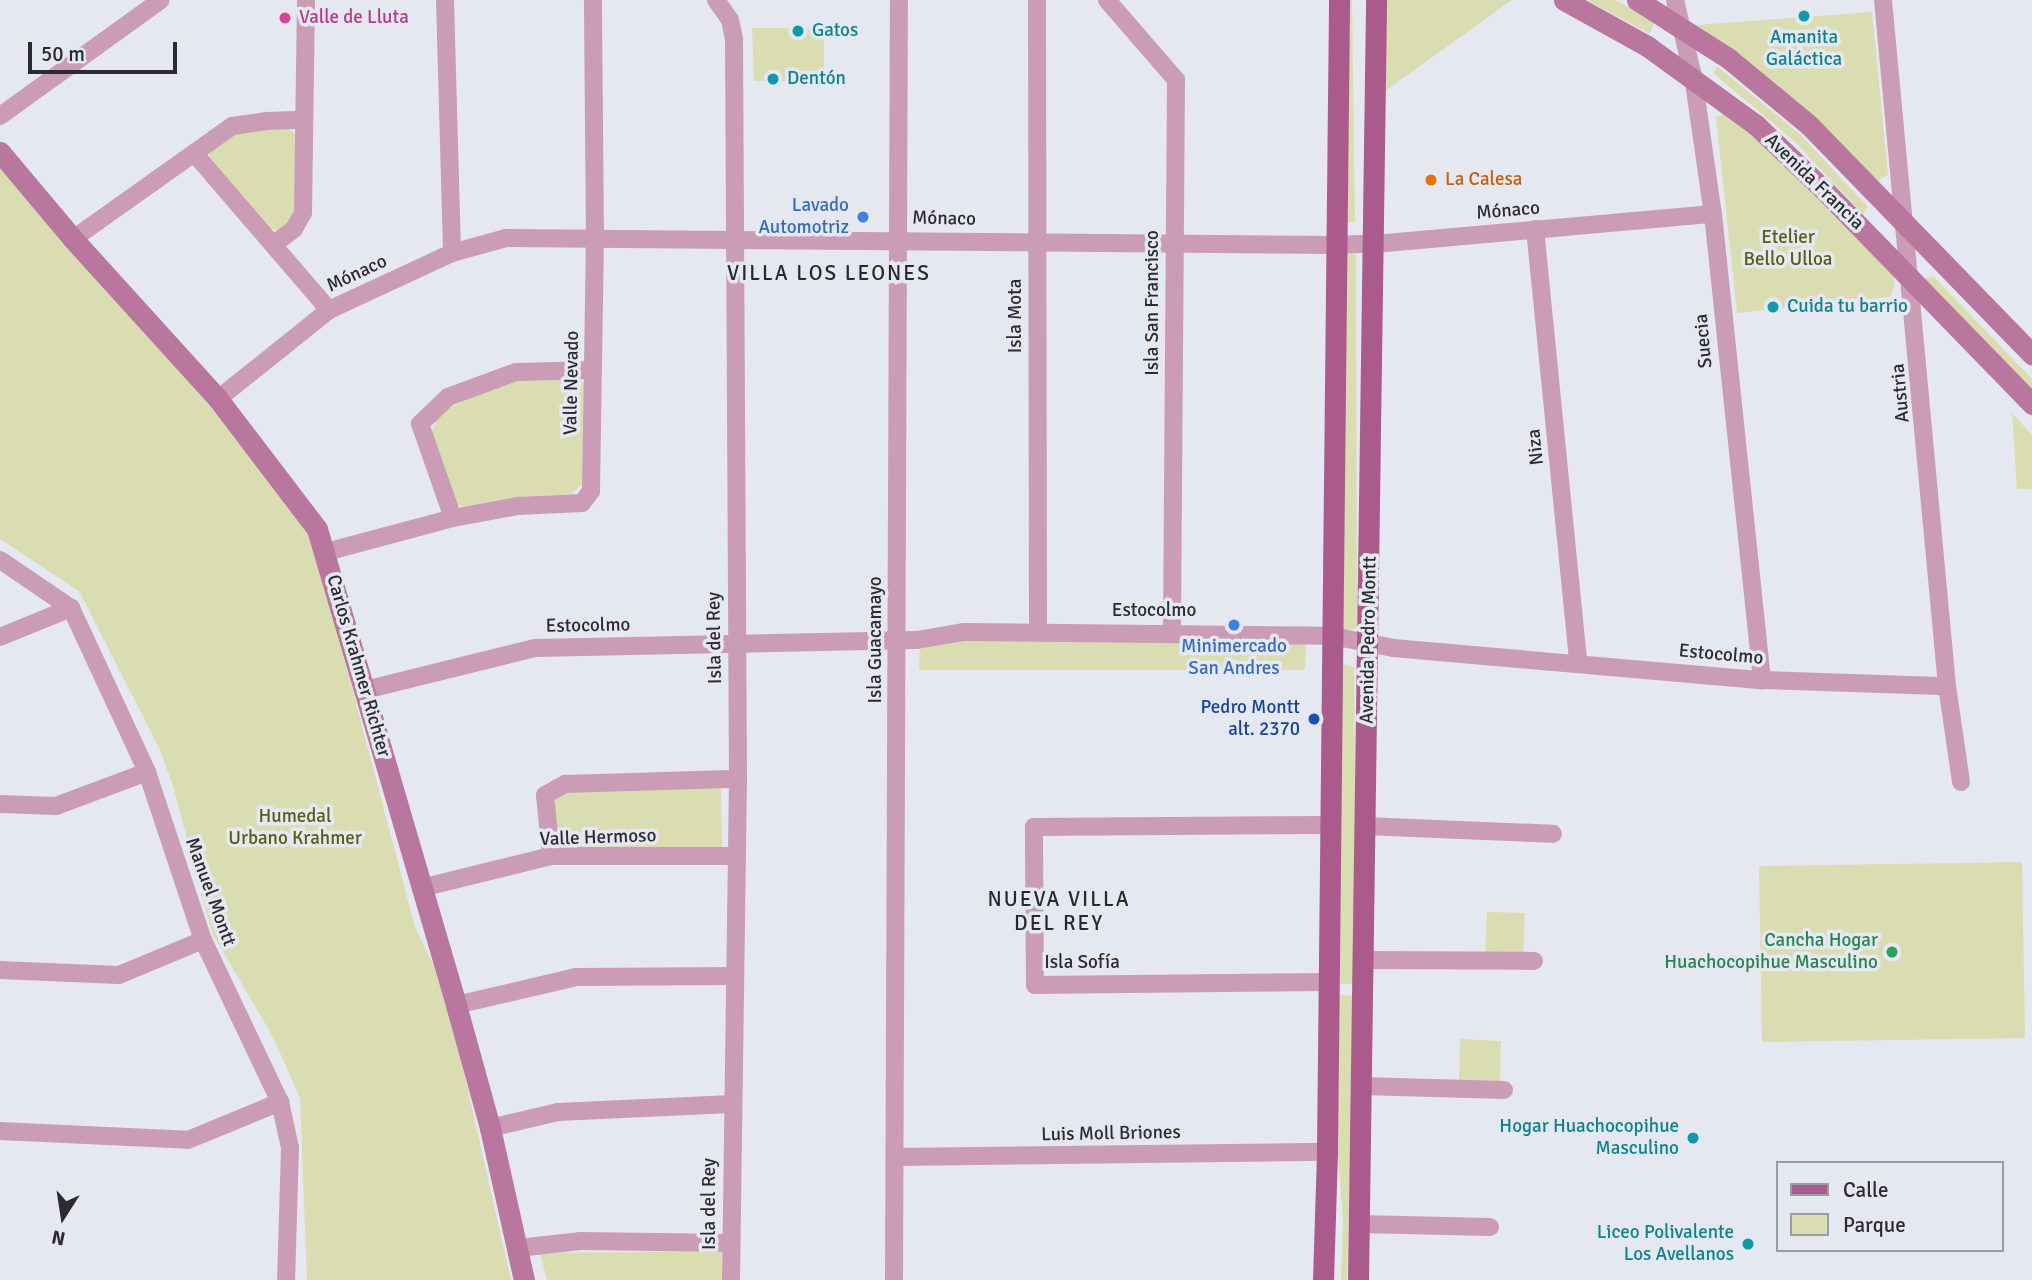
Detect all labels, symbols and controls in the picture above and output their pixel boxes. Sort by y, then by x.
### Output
place label: Valle de Lluta [299,7,409,29]
marker: Amanita Galáctica [1796,8,1812,24]
marker: Valle de Lluta [277,10,293,26]
place label: Gatos [812,20,858,42]
marker: Gatos [790,23,806,39]
place label: Amanita Galáctica [1766,27,1842,71]
scale bar [32,28,180,72]
text: 50 m [41,41,85,67]
place label: Dentón [787,68,846,90]
marker: Dentón [765,71,781,87]
street label: Avenida Francia [1760,129,1868,235]
place label: La Calesa [1445,169,1522,191]
marker: La Calesa [1423,172,1439,188]
place label: Lavado Automotriz [758,195,849,239]
street label: Mónaco [1475,197,1541,225]
street label: Mónaco [912,207,976,231]
marker: Lavado Automotriz [855,209,871,225]
park label: Etelier Bello Ulloa [1744,227,1832,271]
street label: Isla San Francisco [1142,230,1164,376]
street label: Mónaco [323,250,391,298]
district label: VILLA LOS LEONES [729,260,929,286]
street label: Isla Mota [1005,279,1027,353]
place label: Cuida tu barrio [1787,296,1908,318]
marker: Cuida tu barrio [1765,299,1781,315]
street label: Suecia [1690,313,1718,369]
street label: Valle Nevado [560,331,584,435]
street label: Austria [1887,363,1915,423]
street label: Niza [1523,428,1549,466]
street label: Avenida Pedro Montt [1356,556,1382,724]
street label: Carlos Krahmer Richter [321,572,395,760]
street label: Isla Guacamayo [865,576,887,704]
street label: Isla del Rey [703,592,727,684]
street label: Estocolmo [1112,600,1196,622]
street label: Estocolmo [545,614,631,638]
marker: Minimercado San Andres [1226,617,1242,633]
place label: Minimercado San Andres [1181,636,1287,680]
street label: Estocolmo [1678,640,1764,670]
place label: Pedro Montt alt. 2370 [1201,697,1300,741]
marker: Pedro Montt alt. 2370 [1306,711,1322,727]
park label: Humedal Urbano Krahmer [228,806,362,850]
street label: Valle Hermoso [539,825,657,851]
street label: Manuel Montt [180,835,240,949]
district label: NUEVA VILLA DEL REY [989,886,1129,936]
place label: Cancha Hogar Huachocopihue Masculino [1664,930,1878,974]
marker: Cancha Hogar Huachocopihue Masculino [1884,944,1900,960]
street label: Isla Sofía [1044,952,1120,974]
place label: Hogar Huachocopihue Masculino [1499,1116,1679,1160]
street label: Luis Moll Briones [1041,1121,1181,1147]
marker: Hogar Huachocopihue Masculino [1685,1130,1701,1146]
street label: Isla del Rey [699,1158,721,1250]
legend [1776,1161,2004,1252]
text: Calle [1843,1177,1889,1203]
north arrow [28,1182,98,1252]
text: Parque [1843,1212,1906,1238]
place label: Liceo Polivalente Los Avellanos [1597,1222,1734,1266]
text: N [50,1224,68,1251]
marker: Liceo Polivalente Los Avellanos [1740,1236,1756,1252]

